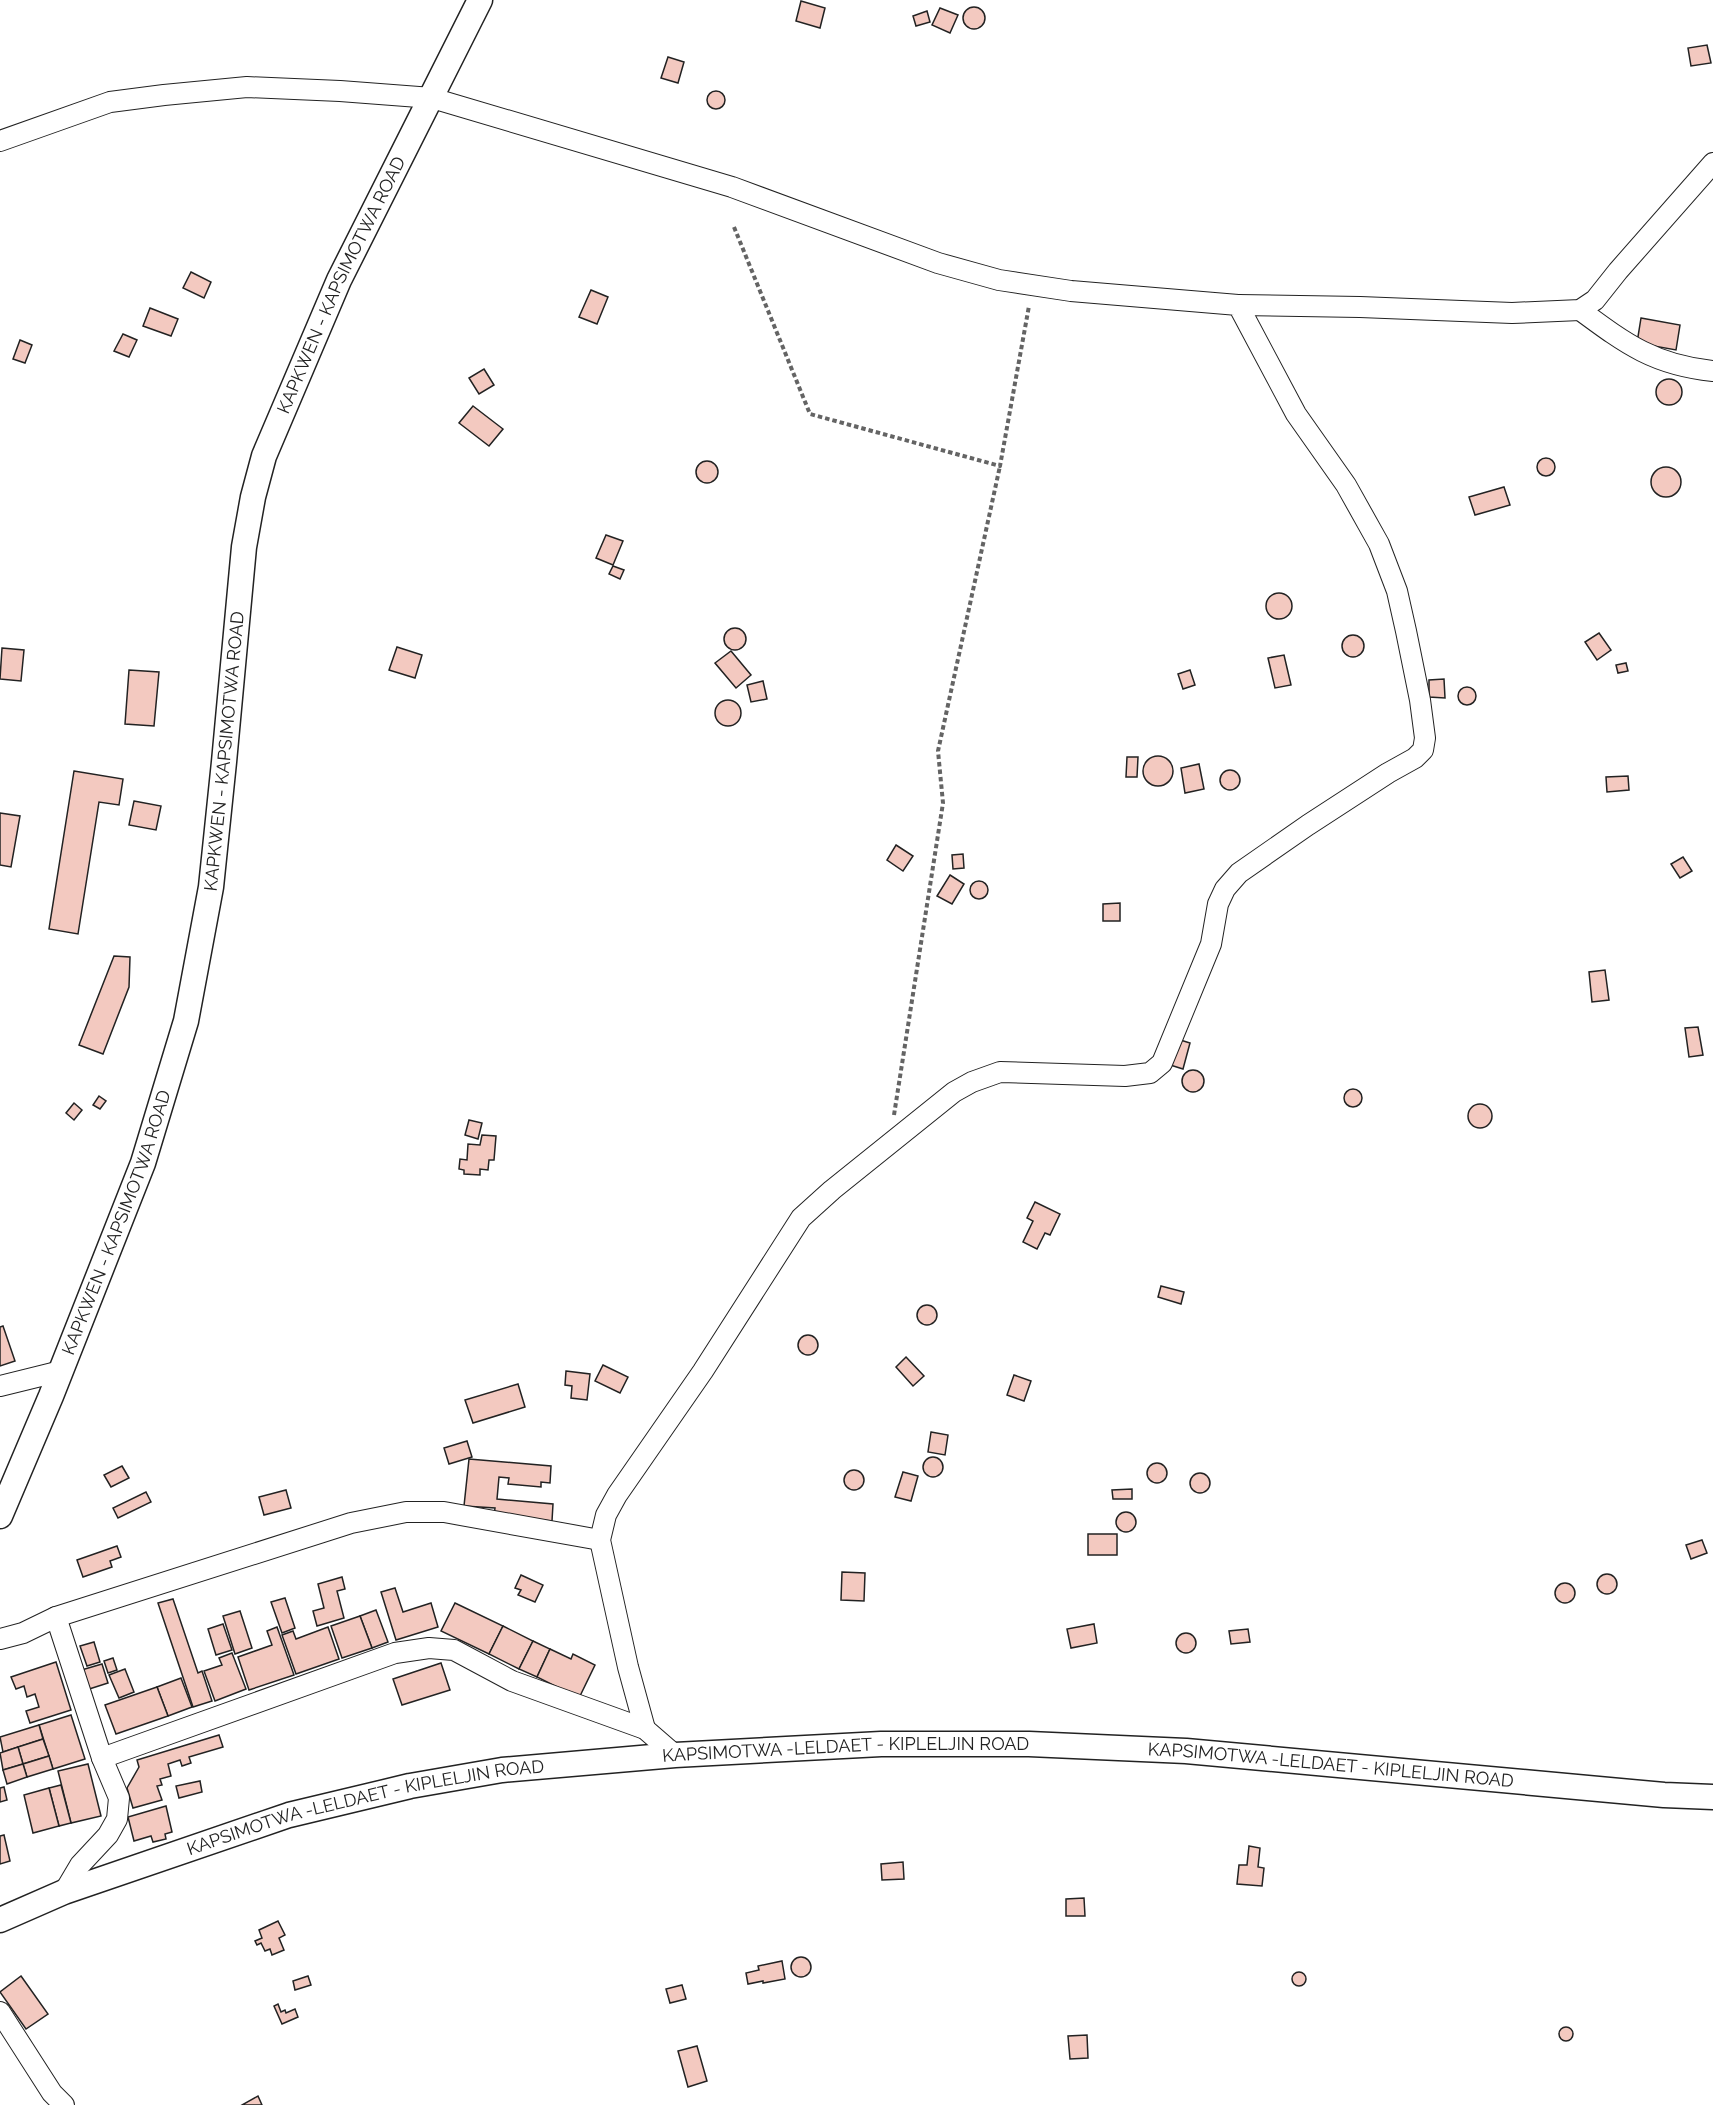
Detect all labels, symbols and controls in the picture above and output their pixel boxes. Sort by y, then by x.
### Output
street label: KAPKWEN - KAPSIMOTWA ROAD [272,153,410,417]
street label: KAPKWEN - KAPSIMOTWA ROAD [200,610,248,892]
street label: KAPKWEN - KAPSIMOTWA ROAD [57,1087,175,1358]
street label: KAPSIMOTWA -LELDAET - KIPLELJIN ROAD [661,1733,1029,1766]
street label: KAPSIMOTWA -LELDAET - KIPLELJIN ROAD [1147,1738,1515,1791]
street label: KAPSIMOTWA -LELDAET - KIPLELJIN ROAD [184,1755,545,1859]

